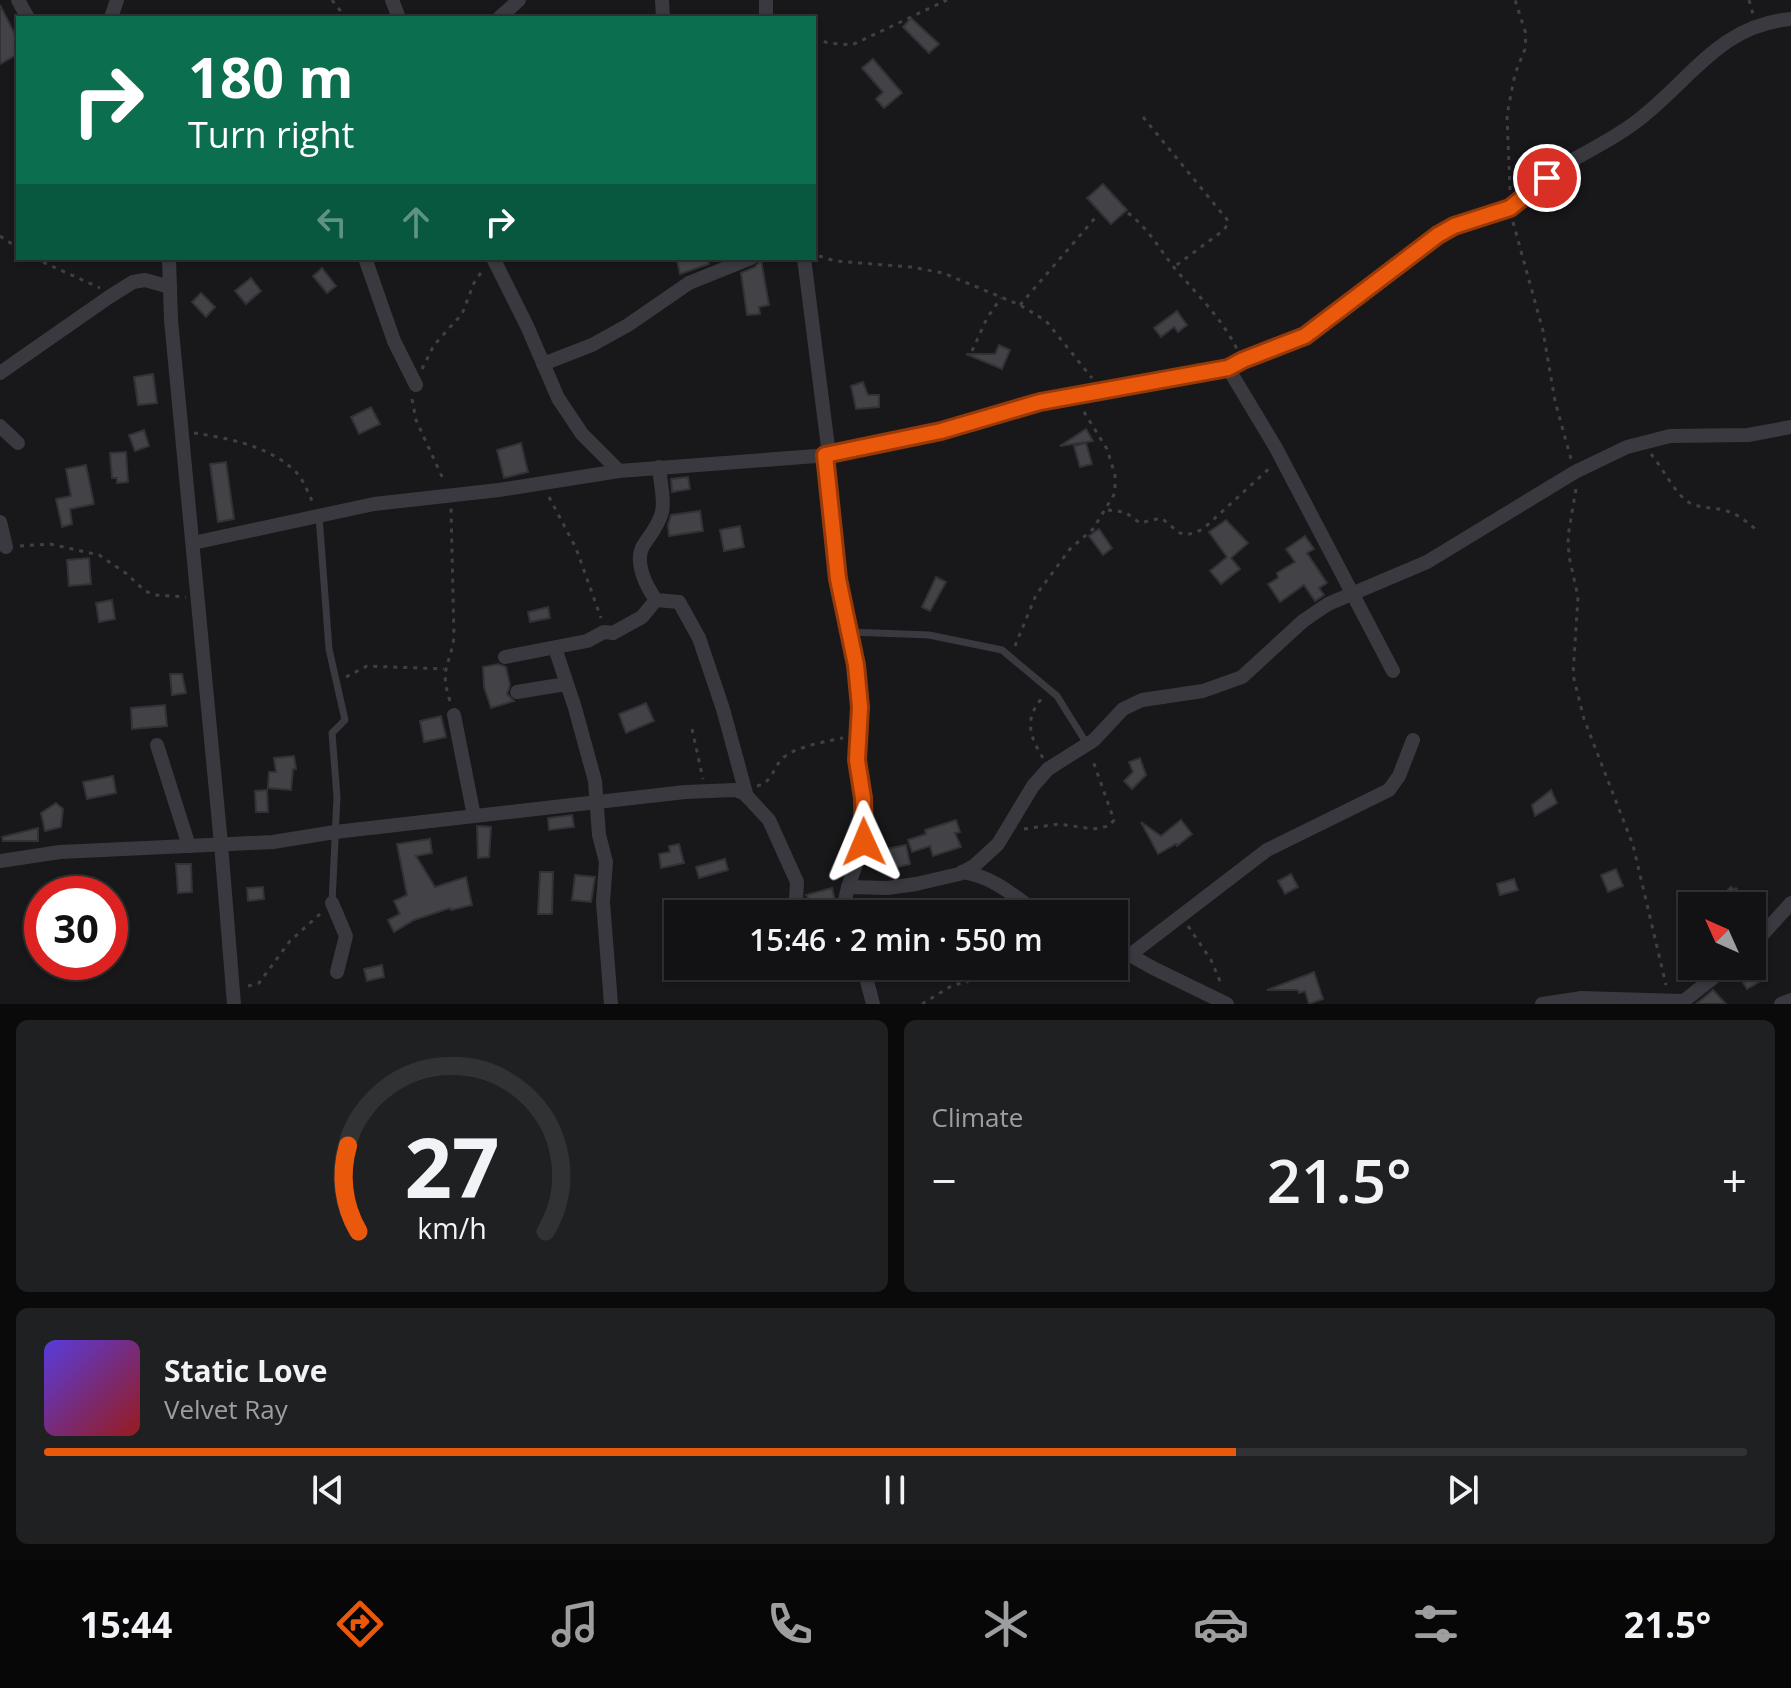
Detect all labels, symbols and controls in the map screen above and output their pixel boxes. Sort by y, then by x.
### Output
text: 180 m [188,38,354,114]
icon: right [56,48,160,152]
text: Turn right [188,110,354,159]
pin [1513,144,1581,212]
icon: arrive [1525,156,1569,200]
icon: left [310,200,354,244]
icon: ahead [394,200,438,244]
icon: right [478,200,522,244]
position arrow [822,800,906,884]
speed limit sign: 30 [24,876,128,980]
north arrow [1678,892,1766,980]
map controls [1678,892,1766,980]
text: 15:46 · 2 min · 550 m [749,919,1043,960]
text: Climate [932,1099,1023,1135]
text: 27 [404,1109,499,1222]
text: 21.5° [1267,1139,1412,1221]
text: − [932,1150,957,1210]
text: + [1722,1150,1747,1210]
text: km/h [417,1208,486,1247]
text: Static Love [164,1350,327,1391]
text: Velvet Ray [164,1391,288,1427]
icon: previous [306,1468,350,1512]
icon: pause [873,1468,917,1512]
icon: next [1441,1468,1485,1512]
icon: directions [332,1596,388,1652]
icon: music [547,1596,603,1652]
icon: phone [762,1596,818,1652]
icon: climate [978,1596,1034,1652]
icon: car [1193,1596,1249,1652]
icon: filters [1408,1596,1464,1652]
text: 15:44 [80,1600,172,1649]
text: 21.5° [1624,1600,1711,1649]

